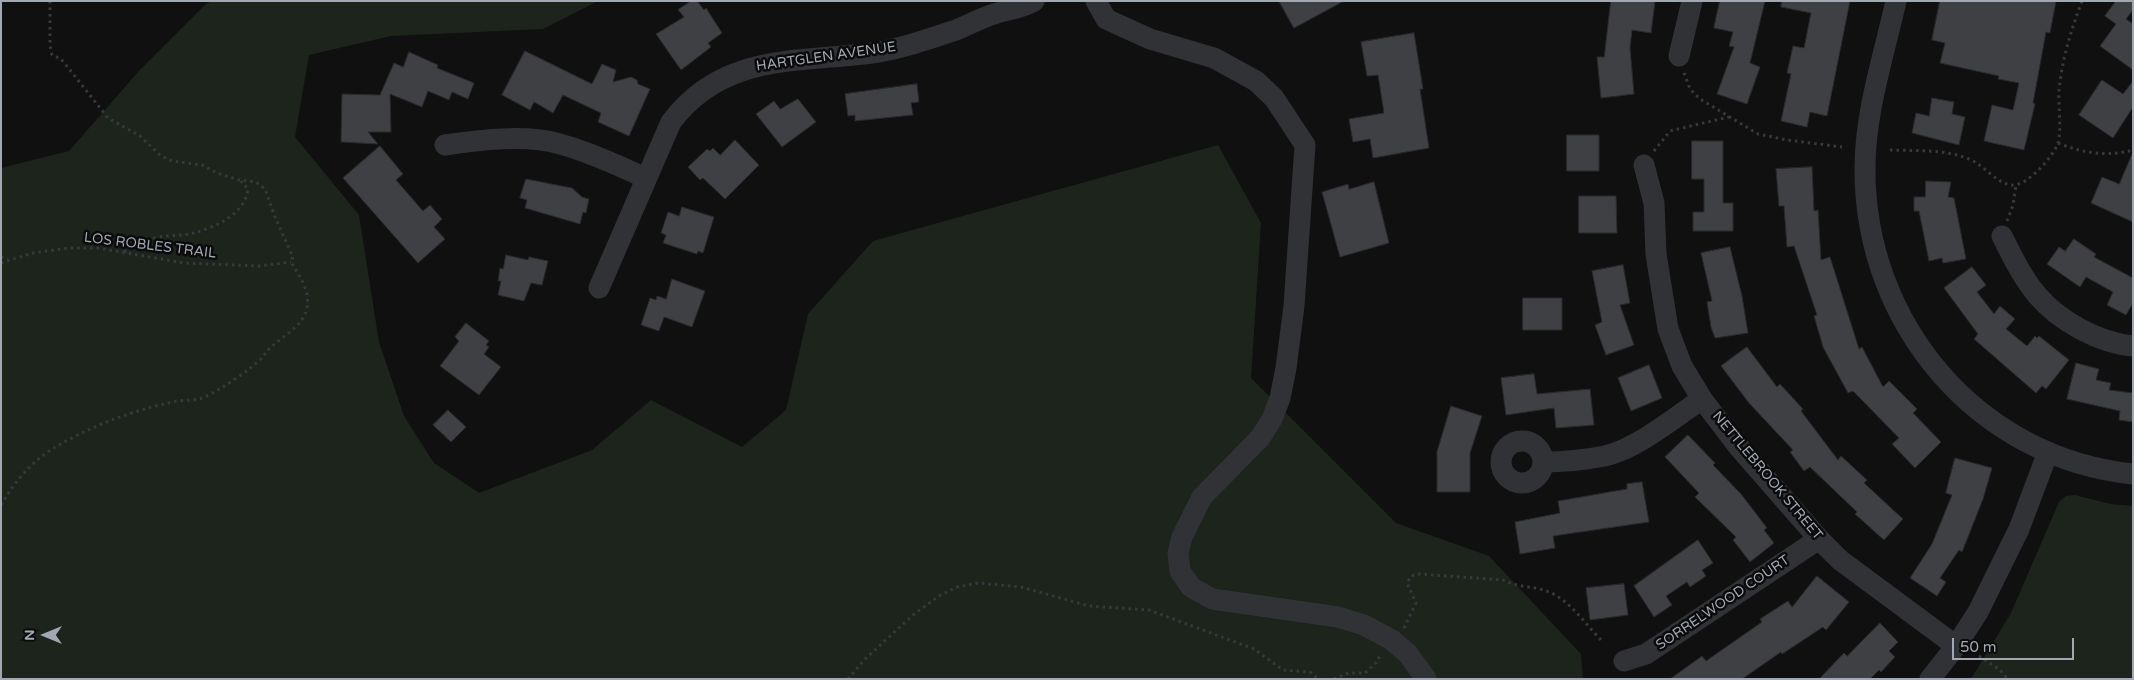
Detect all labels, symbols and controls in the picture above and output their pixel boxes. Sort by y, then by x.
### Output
street label: HARTGLEN AVENUE [755,39,897,75]
street label: LOS ROBLES TRAIL [83,230,217,262]
street label: NETTLEBROOK STREET [1708,408,1826,544]
street label: SORRELWOOD COURT [1653,552,1793,654]
north arrow [20,610,70,660]
scale bar [1954,628,2076,660]
text: N [21,629,38,641]
text: 50 m [1960,638,1997,656]

